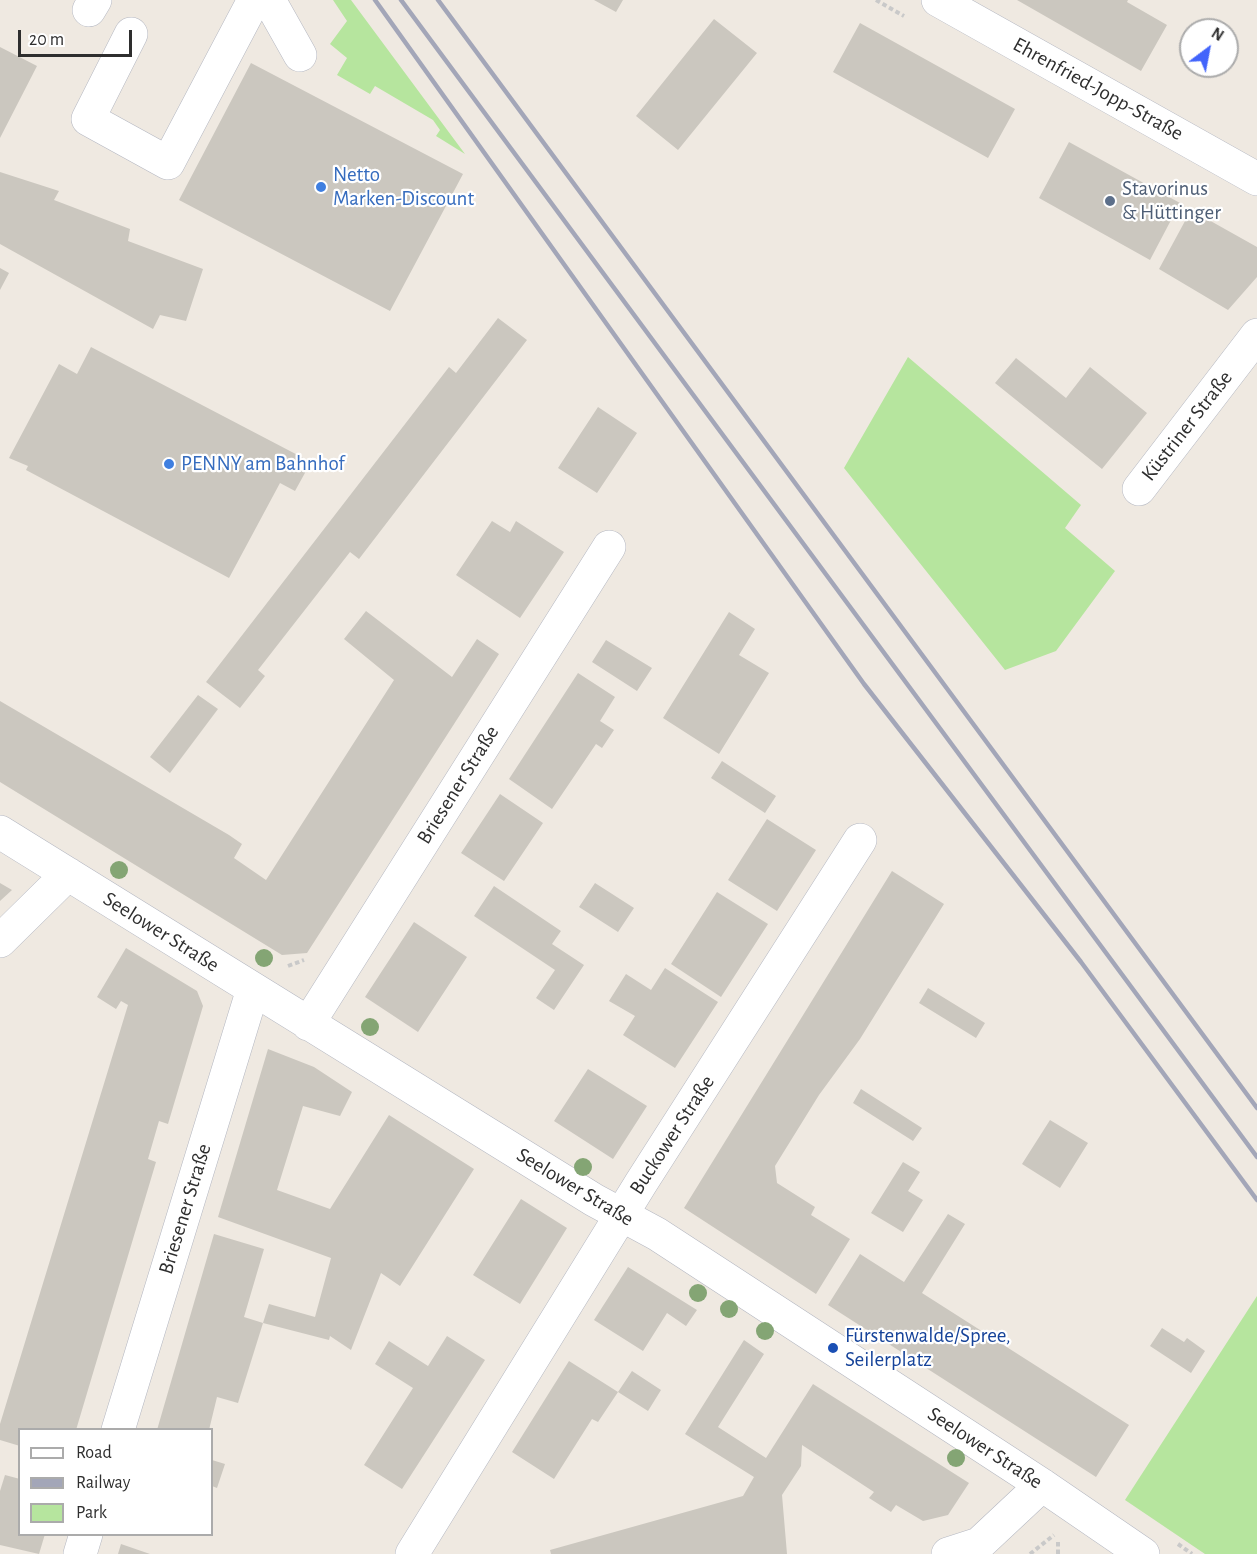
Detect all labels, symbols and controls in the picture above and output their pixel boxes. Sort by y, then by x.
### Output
scale bar [21,18,135,56]
north arrow [1179,18,1239,78]
text: N [1209,25,1226,44]
text: 20 m [29,31,64,49]
street label: Ehrenfried-Jopp-Straße [1008,32,1188,146]
place label: Netto Marken-Discount [333,162,474,212]
place label: Stavorinus & Hüttinger [1122,176,1221,226]
marker: Netto Marken-Discount [314,180,328,194]
marker: Stavorinus & Hüttinger [1103,194,1117,208]
street label: Küstriner Straße [1136,366,1238,486]
place label: PENNY am Bahnhof [181,451,345,477]
marker: PENNY am Bahnhof [162,457,176,471]
street label: Briesener Straße [412,721,504,849]
street label: Seelower Straße [98,886,224,978]
street label: Buckower Straße [624,1071,720,1199]
street label: Briesener Straße [153,1141,217,1277]
street label: Seelower Straße [512,1142,638,1232]
place label: Fürstenwalde/Spree, Seilerplatz [845,1323,1011,1373]
marker: Fürstenwalde/Spree, Seilerplatz [826,1341,840,1355]
street label: Seelower Straße [923,1401,1047,1495]
legend [18,1428,213,1536]
text: Road [76,1444,112,1462]
text: Railway [76,1474,130,1492]
text: Park [76,1504,107,1522]

